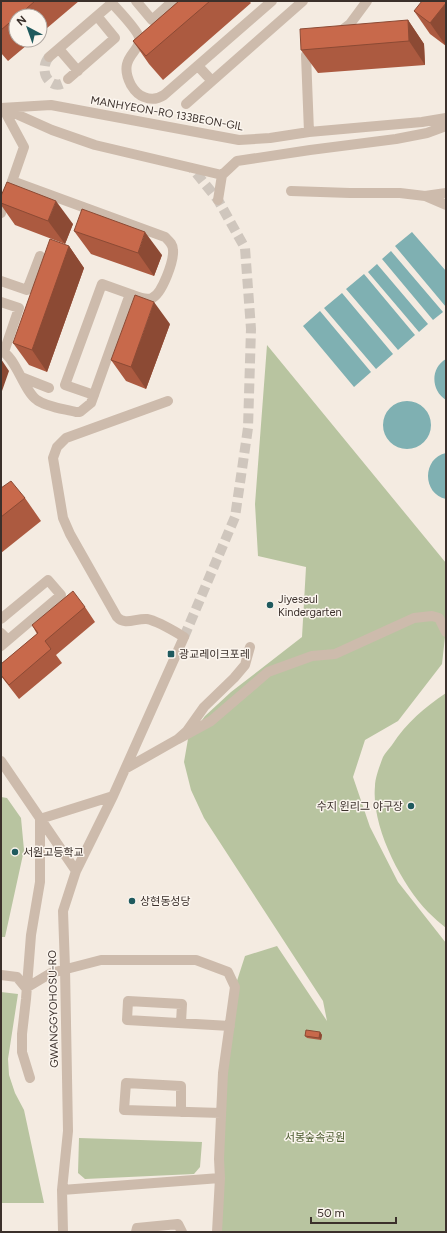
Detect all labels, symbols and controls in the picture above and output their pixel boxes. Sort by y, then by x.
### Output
north arrow [8,8,48,48]
text: N [14,13,29,29]
street label: MANHYEON-RO 133BEON-GIL [90,94,245,133]
place label: Jiyeseul Kindergarten [278,593,342,619]
marker: Jiyeseul Kindergarten [265,600,275,610]
place label: 광교레이크포레 [179,648,250,661]
marker: 광교레이크포레 [166,649,176,659]
place label: 수지 윈리그 야구장 [317,800,403,813]
marker: 수지 윈리그 야구장 [406,801,416,811]
place label: 서원고등학교 [23,846,84,859]
marker: 서원고등학교 [10,847,20,857]
place label: 상현동성당 [140,895,191,908]
marker: 상현동성당 [127,896,137,906]
street label: GWANGGYOHOSU-RO [46,950,61,1068]
park label: 서봉숲속공원 [285,1131,345,1144]
scale bar [311,1199,396,1225]
text: 50 m [317,1206,345,1220]

